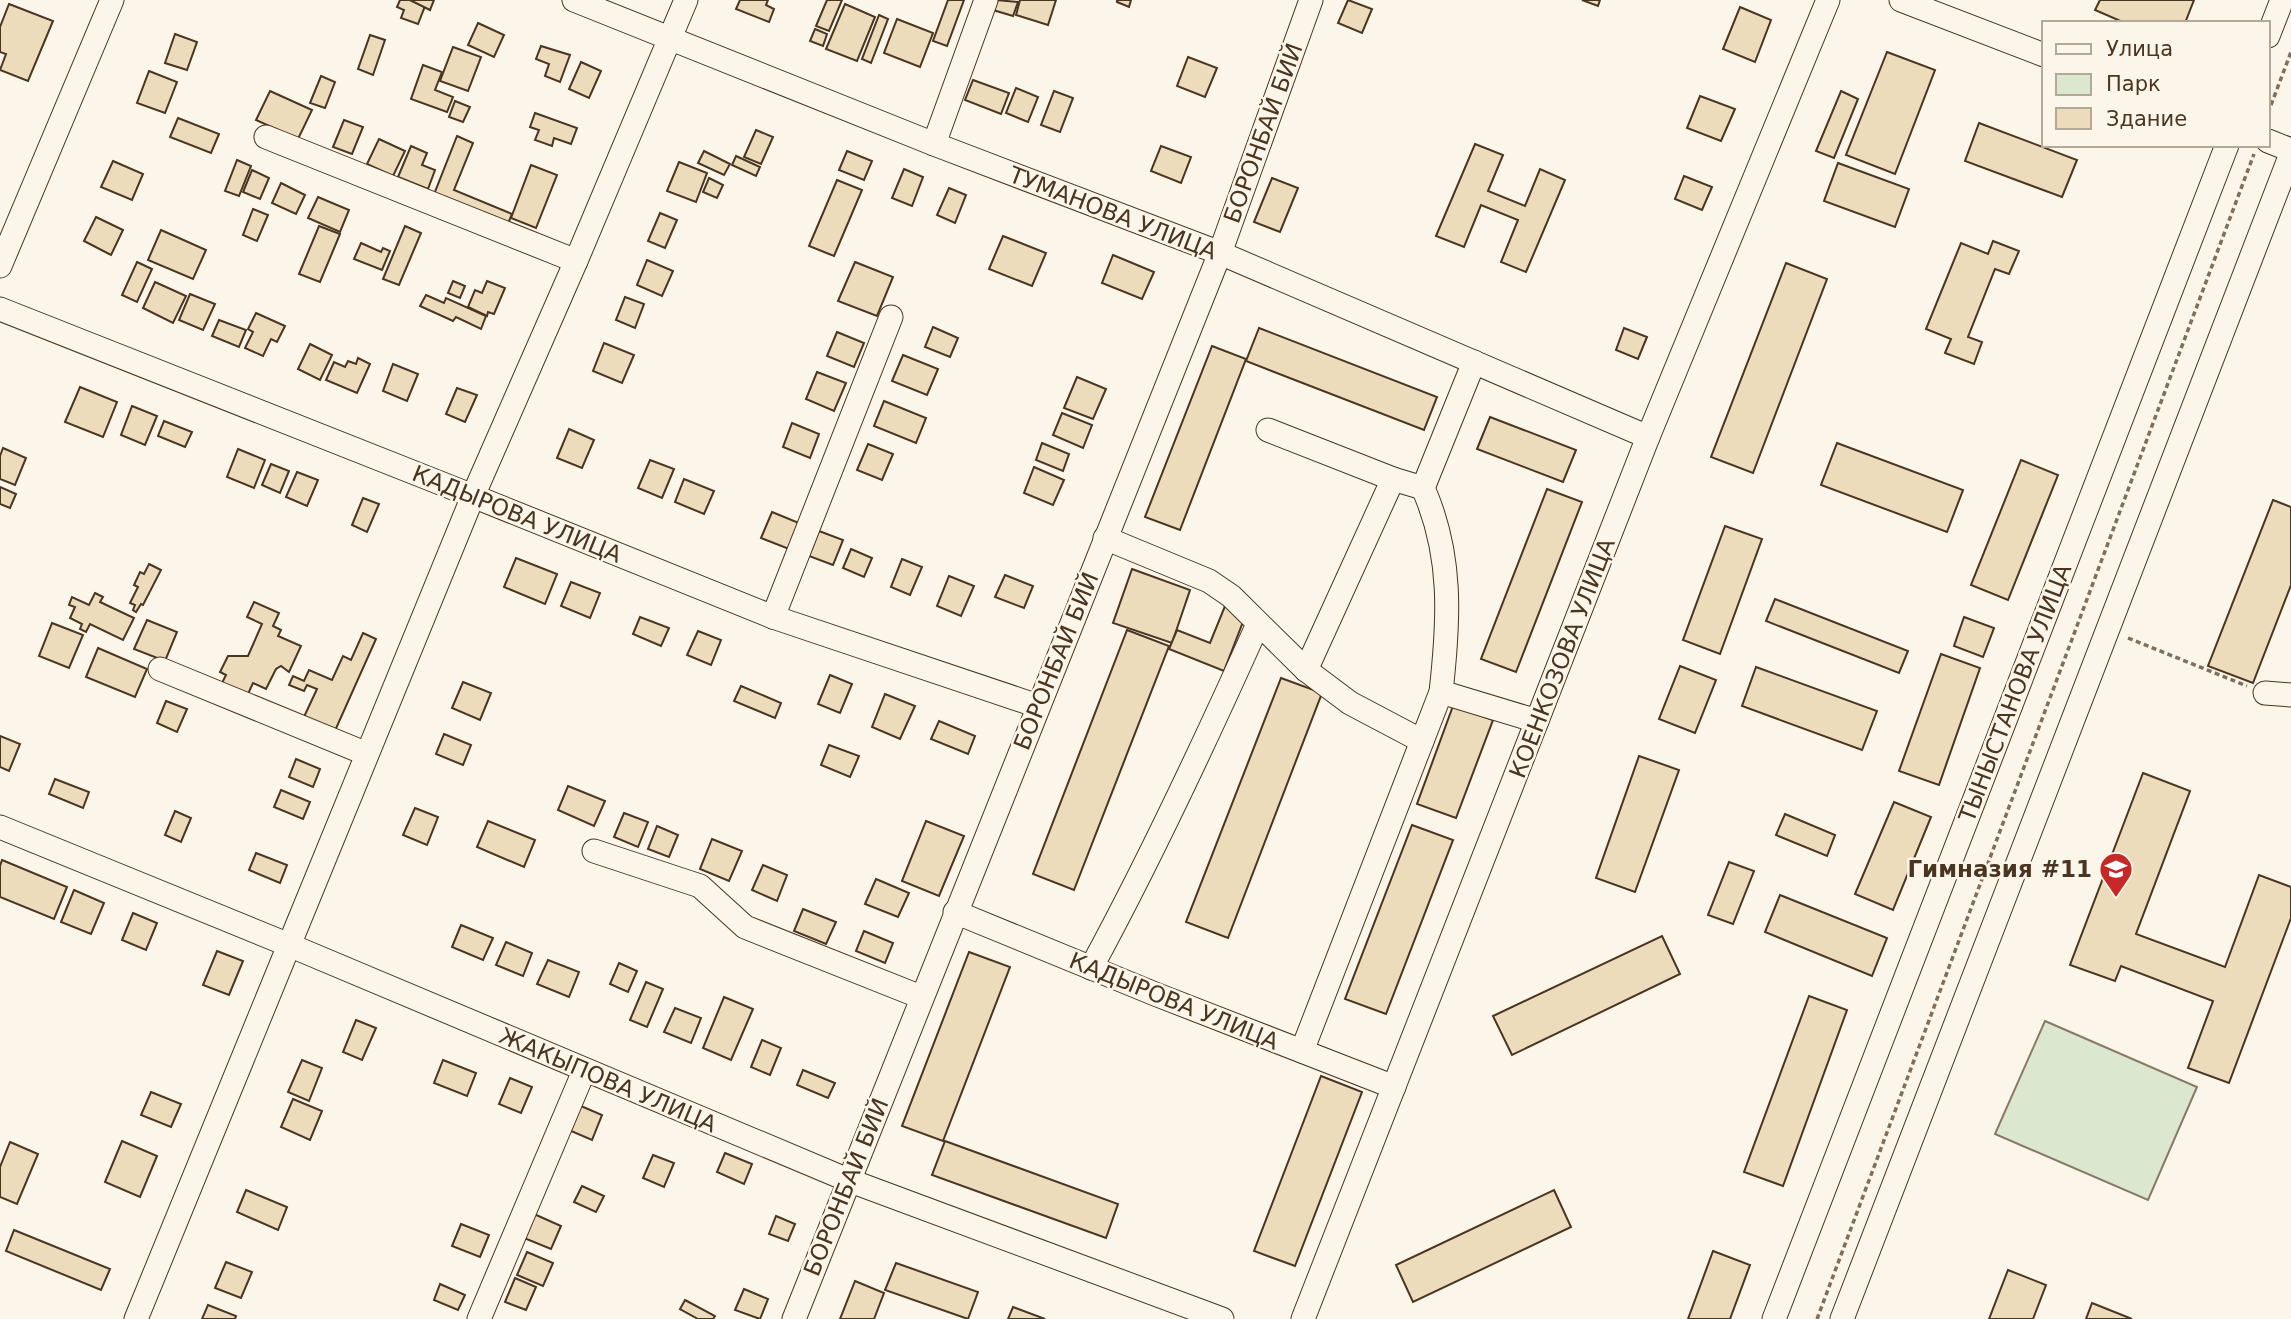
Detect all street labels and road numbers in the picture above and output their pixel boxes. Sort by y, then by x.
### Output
street label: БОРОНБАЙ БИЙ [1217,39,1308,226]
street label: ТУМАНОВА УЛИЦА [1005,161,1221,265]
street label: КАДЫРОВА УЛИЦА [409,460,626,568]
street label: КОЕНКОЗОВА УЛИЦА [1504,534,1620,781]
street label: ТЫНЫСТАНОВА УЛИЦА [1953,560,2076,827]
street label: БОРОНБАЙ БИЙ [1008,568,1104,754]
street label: КАДЫРОВА УЛИЦА [1066,947,1283,1055]
street label: ЖАКЫПОВА УЛИЦА [495,1022,721,1138]
street label: БОРОНБАЙ БИЙ [798,1094,894,1280]

